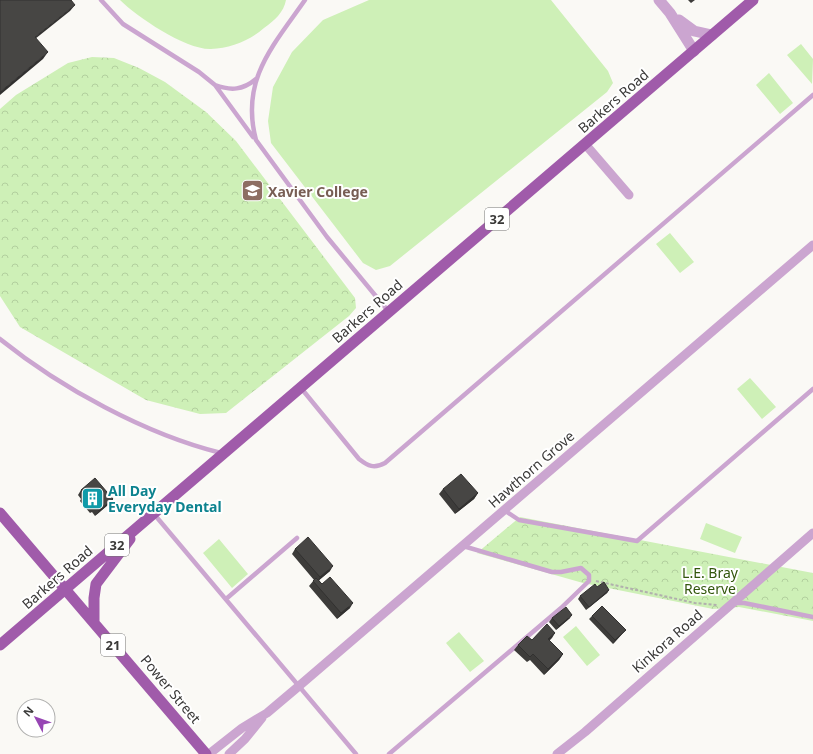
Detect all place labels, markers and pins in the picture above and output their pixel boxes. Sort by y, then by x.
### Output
school or university icon: Xavier College [239,178,265,204]
place label: Xavier College [268,182,368,201]
place label: All Day Everyday Dental [108,481,222,516]
building icon: All Day Everyday Dental [79,485,105,511]

